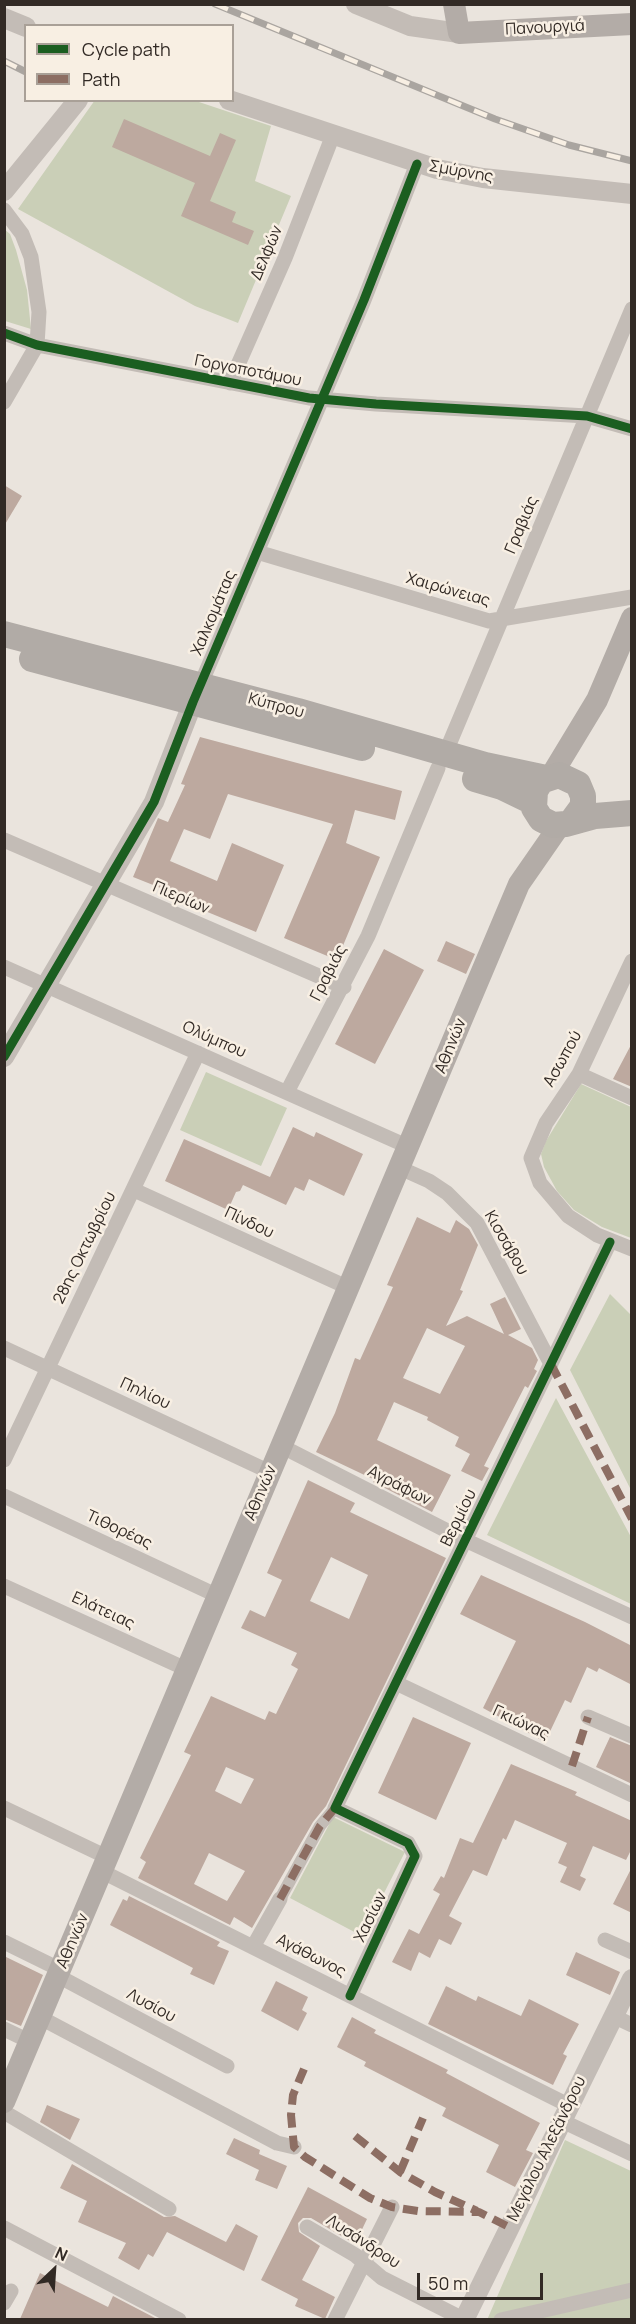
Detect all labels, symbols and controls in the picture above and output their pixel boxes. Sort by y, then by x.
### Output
street label: Πανουργιά [505,16,585,40]
legend [24,24,234,102]
text: Cycle path [82,37,171,61]
text: Path [82,67,120,91]
street label: Σμύρνης [427,157,495,187]
street label: Δελφών [247,223,287,283]
street label: Γοργοποτάμου [193,351,303,391]
street label: Γραβιάς [501,493,543,557]
street label: Χαλκομάτας [187,567,241,659]
street label: Χαιρώνειας [404,569,492,611]
street label: Κύπρου [246,689,306,723]
street label: Πιερίων [150,877,212,919]
street label: Γραβιάς [307,942,351,1004]
street label: Αθηνών [431,1016,471,1076]
street label: Ολύμπου [179,1017,249,1063]
street label: Ασωπού [540,1028,586,1090]
street label: 28ης Οκτωβρίου [50,1189,120,1307]
street label: Πίνδου [221,1203,277,1243]
street label: Κισσάβου [480,1207,532,1279]
street label: Πηλίου [117,1374,173,1414]
street label: Αγράφων [364,1462,434,1510]
street label: Αθηνών [241,1463,281,1523]
street label: Βερμίου [437,1486,481,1550]
street label: Τιθορέας [83,1506,155,1554]
street label: Ελάτειας [69,1588,137,1634]
street label: Γκιώνας [490,1702,552,1744]
street label: Χασίων [350,1888,392,1946]
street label: Αθηνών [53,1911,93,1971]
street label: Αγάθωνος [273,1930,349,1982]
street label: Λυσίου [123,1985,179,2027]
street label: Μεγάλου Αλεξάνδρου [504,2073,590,2225]
street label: Λυσάνδρου [323,2211,403,2273]
north arrow [24,2240,84,2300]
text: N [52,2241,71,2266]
scale bar [420,2261,546,2299]
text: 50 m [428,2271,468,2295]

